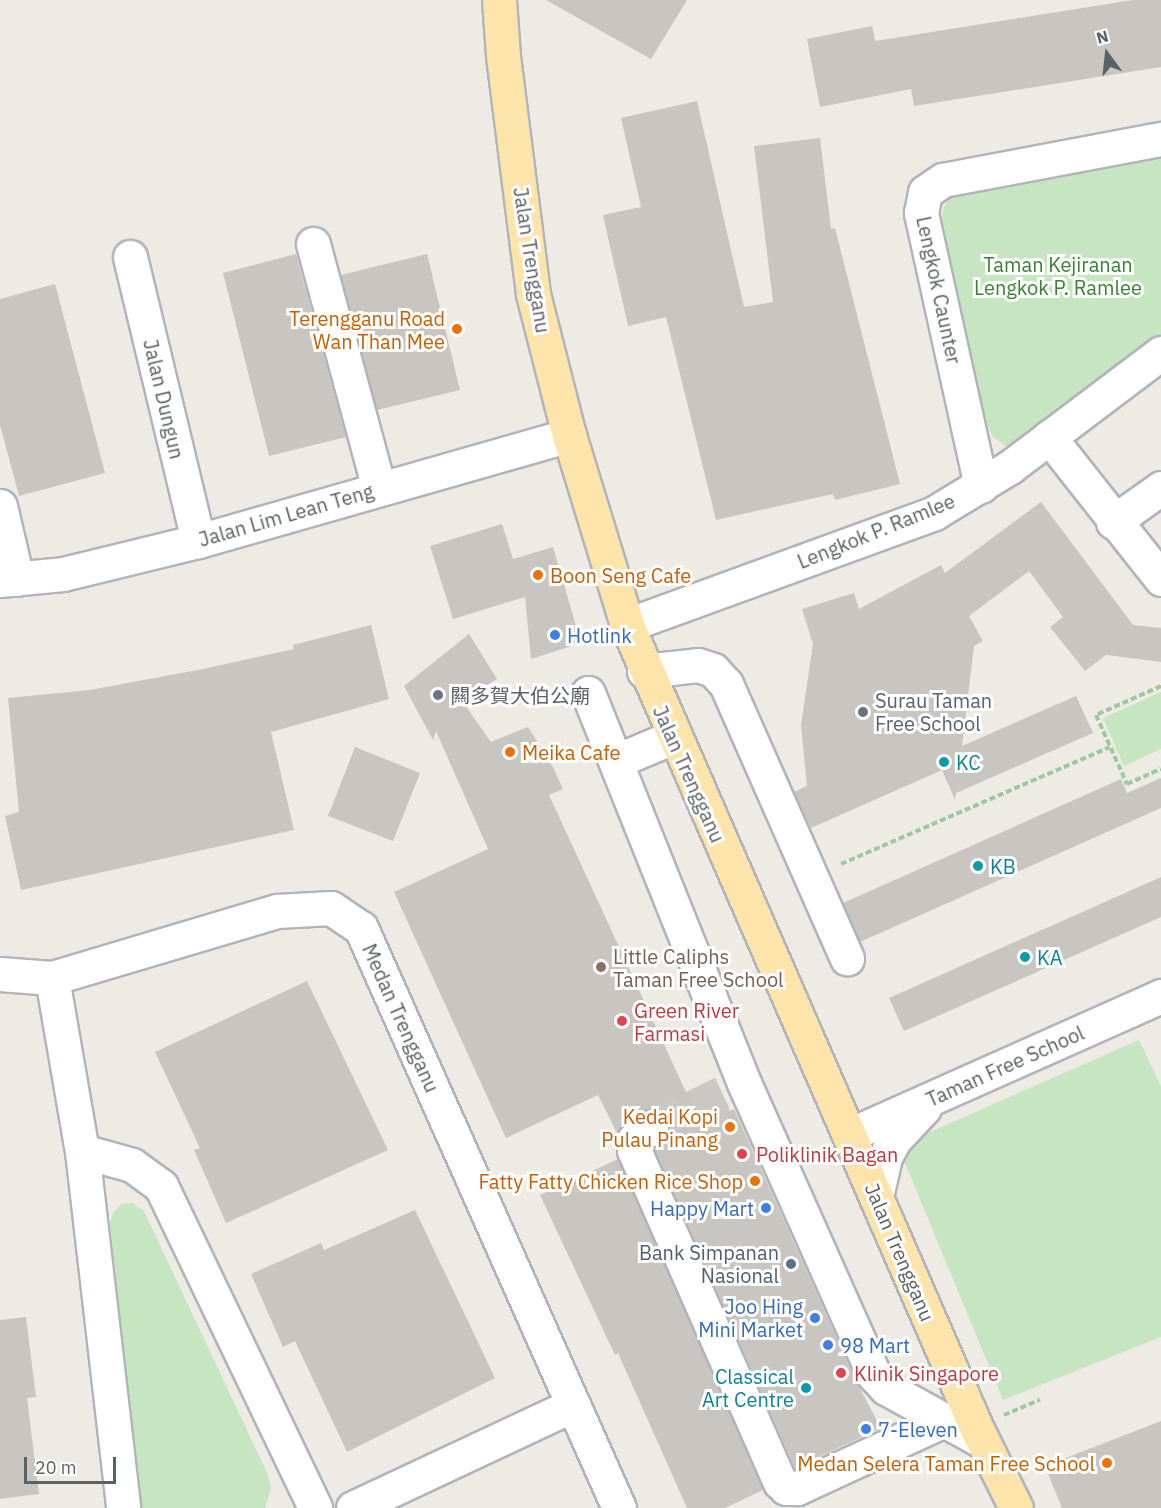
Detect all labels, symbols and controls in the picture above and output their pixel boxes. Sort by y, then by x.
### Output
north arrow [1077,24,1137,84]
text: N [1094,25,1111,48]
street label: Jalan Trengganu [509,185,555,335]
street label: Lengkok Caunter [912,214,966,366]
park label: Taman Kejiranan Lengkok P. Ramlee [974,252,1142,299]
place label: Terengganu Road Wan Than Mee [289,306,445,353]
marker: Terengganu Road Wan Than Mee [450,322,464,336]
street label: Jalan Dungun [139,337,189,461]
street label: Jalan Lim Lean Teng [196,479,376,551]
street label: Lengkok P. Ramlee [794,488,958,574]
place label: Boon Seng Cafe [550,563,691,587]
marker: Boon Seng Cafe [531,568,545,582]
place label: Hotlink [567,623,632,647]
marker: Hotlink [548,628,562,642]
place label: 闗多賀大伯公廟 [450,683,590,707]
marker: 闗多賀大伯公廟 [431,688,445,702]
place label: Surau Taman Free School [875,688,992,735]
street label: Jalan Trengganu [648,702,730,846]
marker: Surau Taman Free School [856,705,870,719]
place label: Meika Cafe [522,740,621,764]
marker: Meika Cafe [503,745,517,759]
place label: KC [956,750,981,774]
marker: KC [937,755,951,769]
place label: KB [990,854,1016,878]
marker: KB [971,859,985,873]
street label: Medan Trengganu [357,940,445,1096]
place label: Little Caliphs Taman Free School [613,944,784,991]
place label: KA [1037,945,1062,969]
marker: KA [1018,950,1032,964]
marker: Little Caliphs Taman Free School [594,960,608,974]
place label: Green River Farmasi [634,998,739,1045]
marker: Green River Farmasi [615,1014,629,1028]
street label: Taman Free School [922,1020,1088,1112]
place label: Kedai Kopi Pulau Pinang [601,1104,718,1151]
marker: Kedai Kopi Pulau Pinang [723,1120,737,1134]
place label: Poliklinik Bagan [756,1142,898,1166]
marker: Poliklinik Bagan [733,1145,751,1163]
place label: Fatty Fatty Chicken Rice Shop [478,1169,743,1193]
marker: Fatty Fatty Chicken Rice Shop [748,1174,762,1188]
street label: Jalan Trengganu [860,1179,940,1325]
place label: Happy Mart [650,1196,754,1220]
marker: Happy Mart [759,1201,773,1215]
place label: Bank Simpanan Nasional [639,1240,779,1287]
marker: Bank Simpanan Nasional [784,1257,798,1271]
place label: Joo Hing Mini Market [698,1294,803,1341]
marker: Joo Hing Mini Market [808,1311,822,1325]
place label: 98 Mart [840,1333,910,1357]
marker: 98 Mart [821,1338,835,1352]
place label: Klinik Singapore [854,1361,999,1385]
place label: Classical Art Centre [702,1364,794,1411]
marker: Klinik Singapore [832,1364,850,1382]
marker: Classical Art Centre [799,1381,813,1395]
place label: 7-Eleven [878,1417,958,1441]
marker: 7-Eleven [859,1422,873,1436]
scale bar [27,1445,118,1483]
place label: Medan Selera Taman Free School [797,1451,1095,1475]
text: 20 m [35,1456,77,1479]
marker: Medan Selera Taman Free School [1100,1456,1114,1470]

